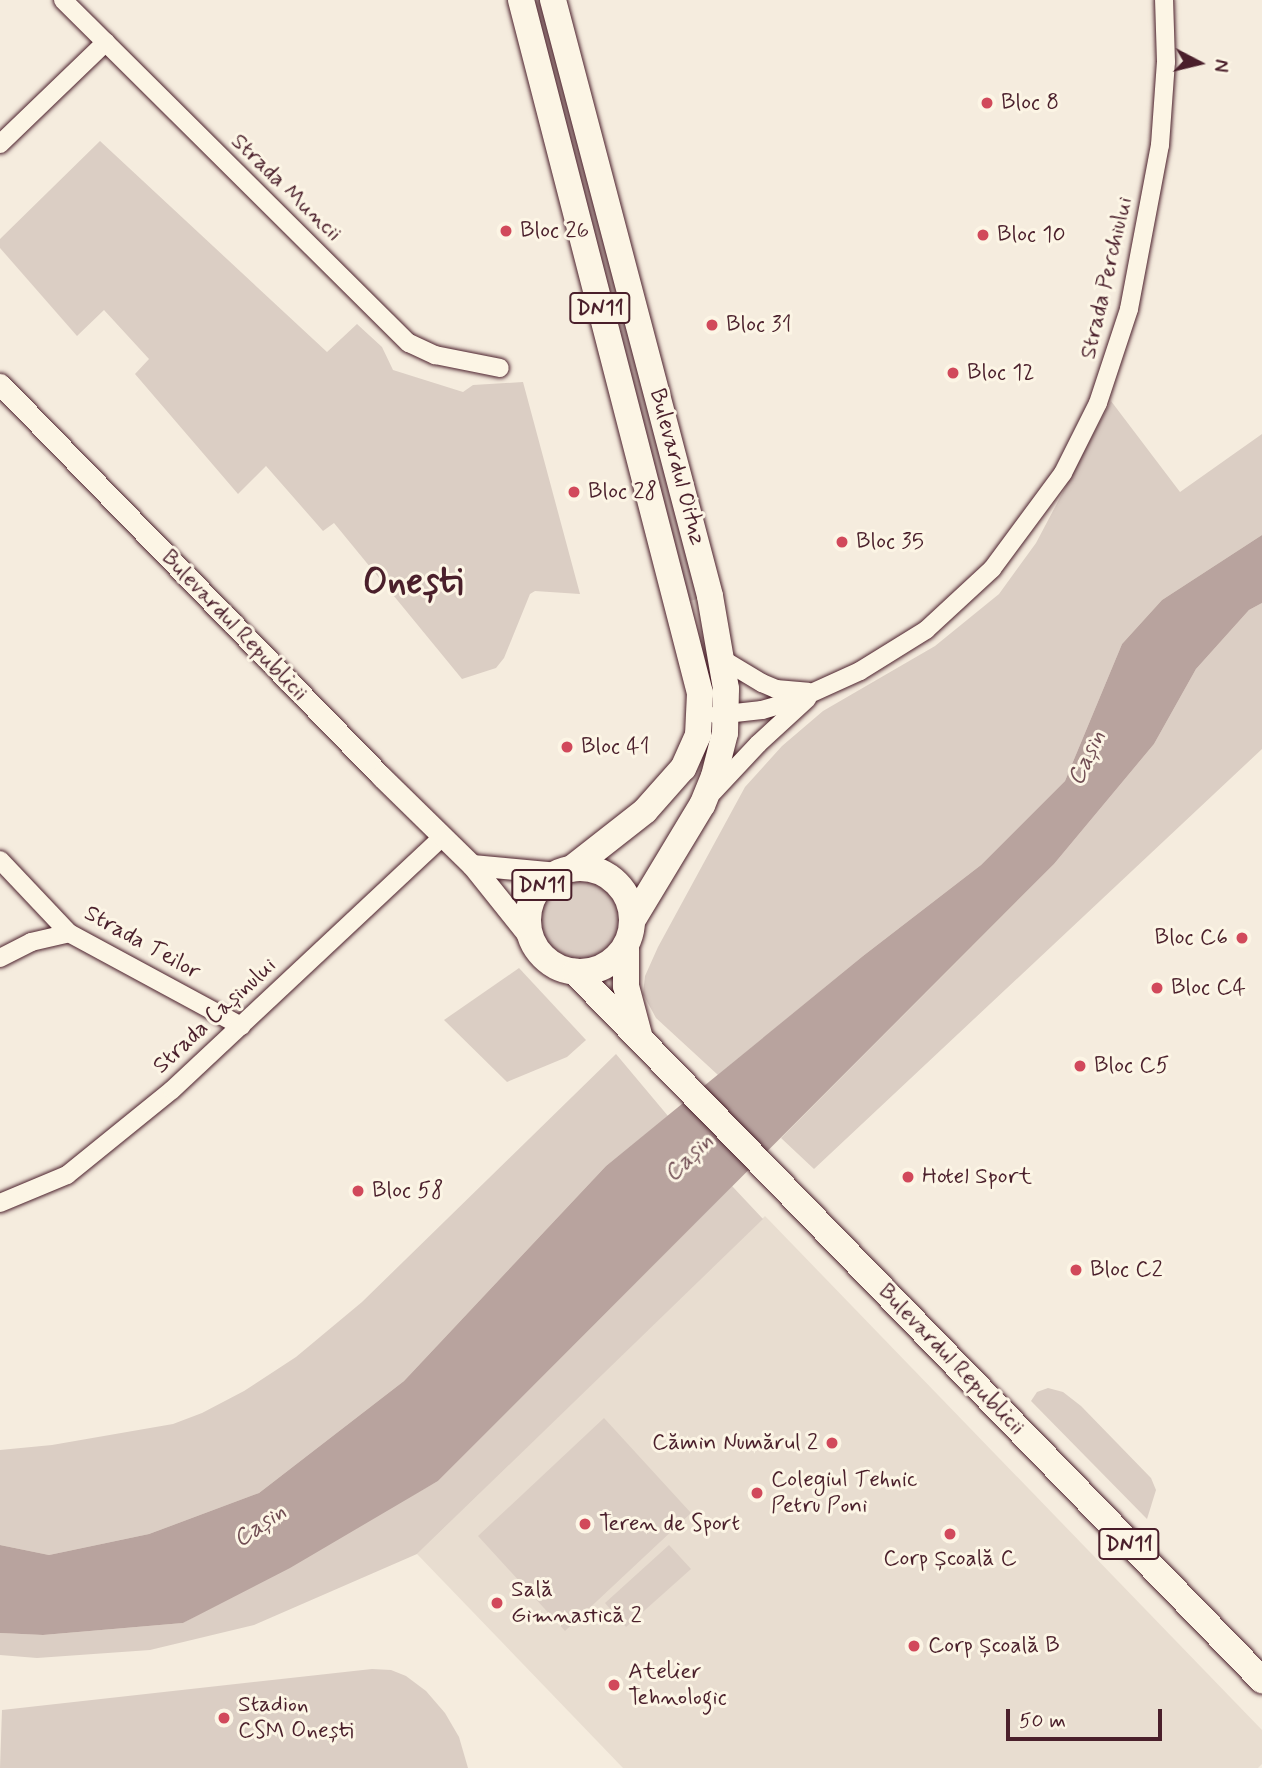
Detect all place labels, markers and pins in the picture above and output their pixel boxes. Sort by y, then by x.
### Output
place label: Bloc 8 [1001,89,1059,117]
marker: Bloc 8 [979,95,995,111]
place label: Bloc 26 [520,217,589,245]
place label: Bloc 10 [997,221,1066,249]
marker: Bloc 26 [498,223,514,239]
marker: Bloc 10 [975,227,991,243]
place label: Bloc 31 [726,311,792,339]
marker: Bloc 31 [704,317,720,333]
place label: Bloc 12 [967,359,1035,387]
marker: Bloc 12 [945,365,961,381]
place label: Bloc 28 [588,478,657,506]
marker: Bloc 28 [566,484,582,500]
place label: Bloc 35 [856,528,924,556]
marker: Bloc 35 [834,534,850,550]
place label: Bloc 41 [581,733,650,761]
marker: Bloc 41 [559,739,575,755]
place label: Bloc C6 [1155,924,1228,952]
marker: Bloc C6 [1234,930,1250,946]
place label: Bloc C4 [1171,974,1246,1002]
marker: Bloc C4 [1149,980,1165,996]
place label: Bloc C5 [1094,1052,1169,1080]
marker: Bloc C5 [1072,1058,1088,1074]
place label: Hotel Sport [922,1163,1032,1191]
marker: Hotel Sport [900,1169,916,1185]
place label: Bloc 58 [372,1177,444,1205]
marker: Bloc 58 [350,1183,366,1199]
place label: Bloc C2 [1090,1256,1163,1284]
marker: Bloc C2 [1068,1262,1084,1278]
place label: Cămin Numărul 2 [644,1429,818,1457]
marker: Cămin Numărul 2 [824,1435,840,1451]
place label: Colegiul Tehnic Petru Poni [771,1466,919,1520]
marker: Colegiul Tehnic Petru Poni [749,1485,765,1501]
place label: Teren de Sport [599,1510,749,1538]
marker: Teren de Sport [577,1516,593,1532]
marker: Corp Școală C [942,1526,958,1542]
place label: Corp Școală C [883,1545,1017,1573]
place label: Sală Gimnastică 2 [511,1576,642,1630]
marker: Sală Gimnastică 2 [489,1595,505,1611]
place label: Corp Școală B [928,1632,1060,1660]
marker: Corp Școală B [906,1638,922,1654]
place label: Atelier Tehnologic [628,1658,727,1712]
marker: Atelier Tehnologic [606,1677,622,1693]
place label: Stadion CSM Onești [238,1691,354,1745]
marker: Stadion CSM Onești [216,1710,232,1726]

